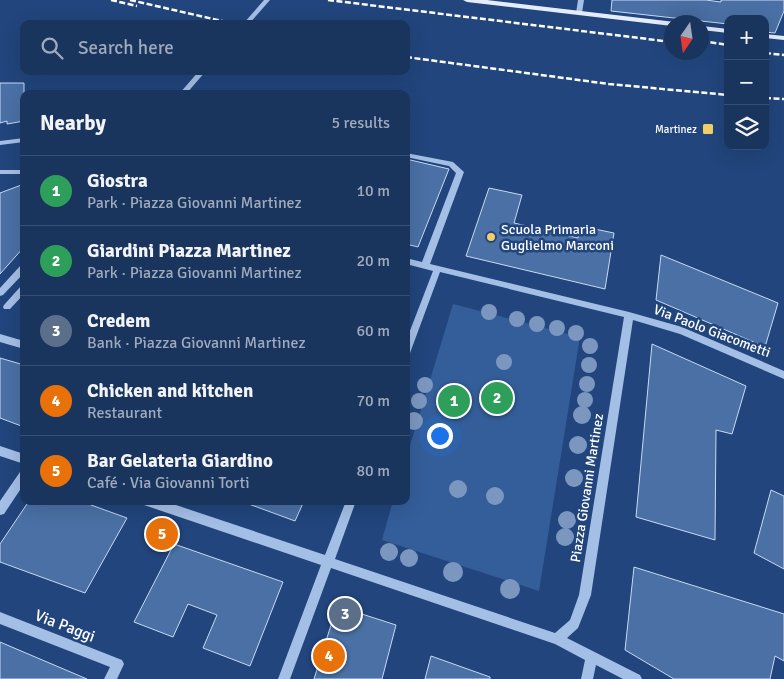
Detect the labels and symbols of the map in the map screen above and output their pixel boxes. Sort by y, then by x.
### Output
north arrow [664,15,709,60]
marker: Martinez [701,122,715,136]
place label: Martinez [655,123,697,136]
place label: Scuola Primaria Guglielmo Marconi [501,221,614,254]
marker: Scuola Primaria Guglielmo Marconi [485,231,497,243]
street label: Via Paolo Giacometti [651,301,773,361]
pin: 2 [481,379,513,417]
pin: 1 [438,382,470,420]
street label: Piazza Giovanni Martinez [567,412,607,564]
your location [427,423,453,449]
pin: 5 [146,515,178,553]
pin: 3 [329,595,361,633]
street label: Via Paggi [32,605,98,647]
pin: 4 [313,637,345,675]

